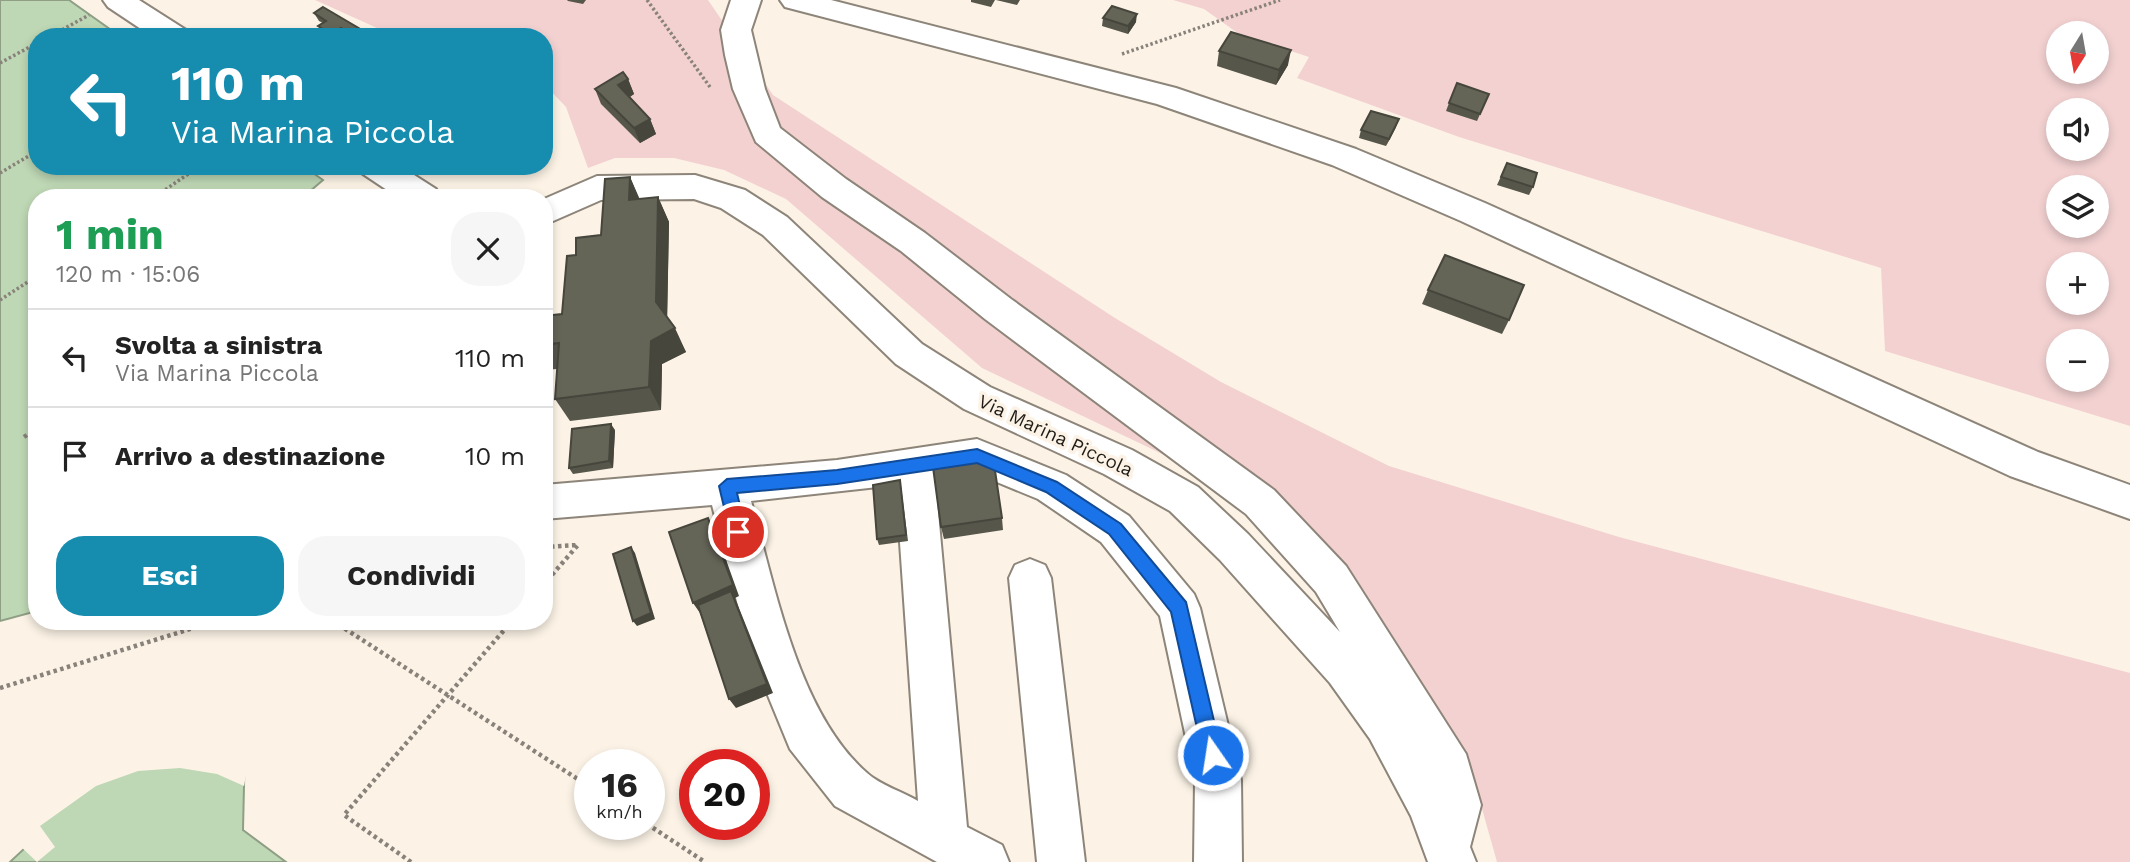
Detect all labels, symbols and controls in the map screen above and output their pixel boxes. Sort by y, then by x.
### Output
north arrow [2046,21,2109,84]
map controls [2046,21,2109,392]
text: 110 m [171,54,305,112]
icon: left [56,56,147,147]
button: sound [2046,98,2109,161]
text: Via Marina Piccola [171,113,454,151]
button: layers [2046,175,2109,238]
text: 1 min [56,210,164,259]
button: close [451,212,525,286]
button: + [2046,252,2109,315]
text: 120 m · 15:06 [56,261,200,288]
button: − [2046,329,2109,392]
text: Svolta a sinistra [115,330,322,360]
icon: left [56,339,94,377]
text: 110 m [455,343,525,373]
text: Via Marina Piccola [115,360,319,387]
street label: Via Marina Piccola [975,389,1137,482]
icon: arrive [56,437,94,475]
text: Arrivo a destinazione [115,441,385,471]
text: 10 m [465,441,525,471]
pin [708,502,768,562]
icon: arrive [719,513,757,551]
button: Esci [56,536,284,616]
button: Condividi [298,536,525,616]
position arrow [1176,718,1250,792]
speed limit sign: 20 [679,749,770,840]
text: 16 [601,764,638,806]
text: km/h [596,801,643,822]

